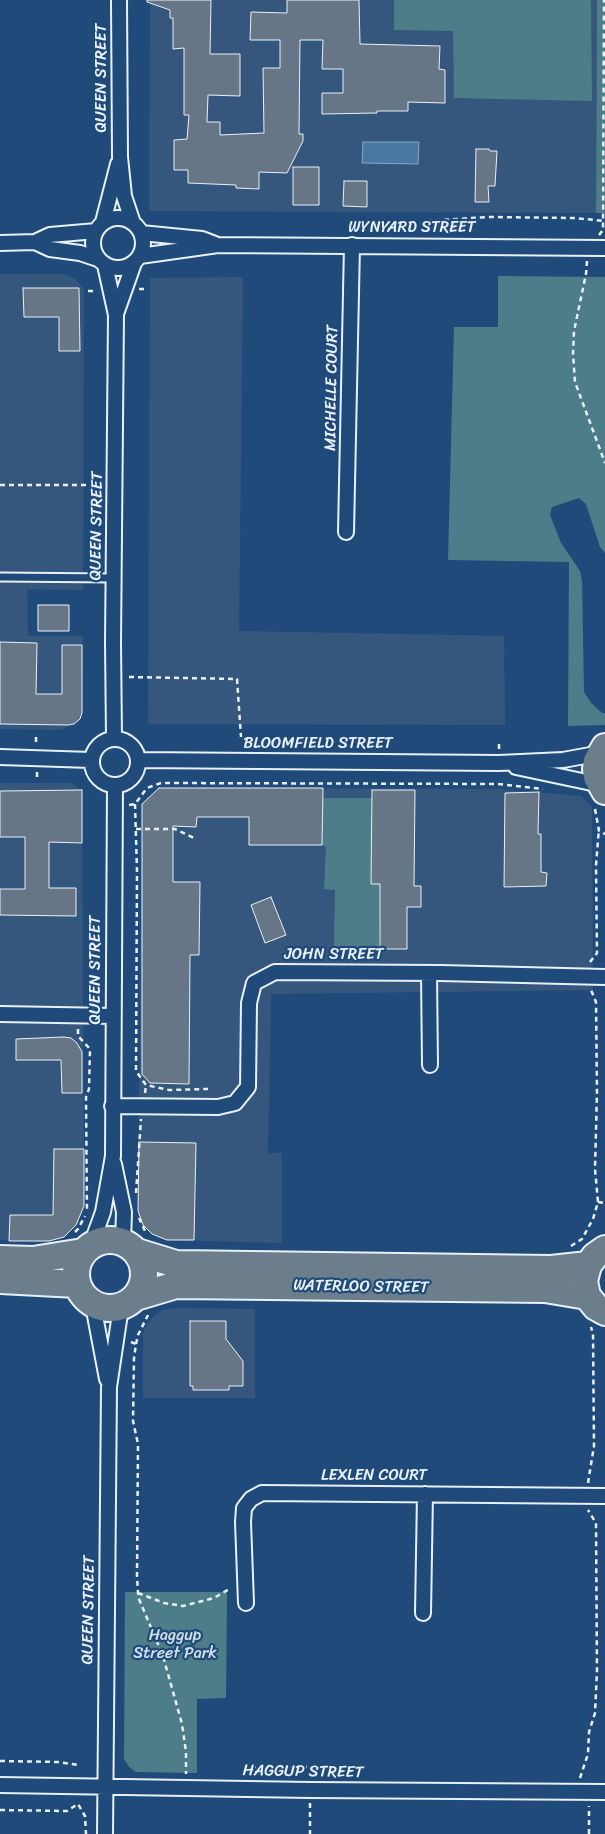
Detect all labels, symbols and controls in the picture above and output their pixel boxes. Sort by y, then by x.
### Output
street label: QUEEN STREET [92,24,112,132]
street label: WYNYARD STREET [348,218,476,238]
street label: MICHELLE COURT [321,325,343,451]
street label: QUEEN STREET [86,471,108,581]
street label: BLOOMFIELD STREET [243,734,393,754]
street label: QUEEN STREET [86,916,106,1024]
street label: JOHN STREET [284,945,384,965]
street label: WATERLOO STREET [293,1276,429,1298]
street label: LEXLEN COURT [321,1466,427,1486]
street label: QUEEN STREET [78,1555,100,1665]
park label: Haggup Street Park [133,1626,217,1664]
street label: HAGGUP STREET [242,1761,364,1783]

